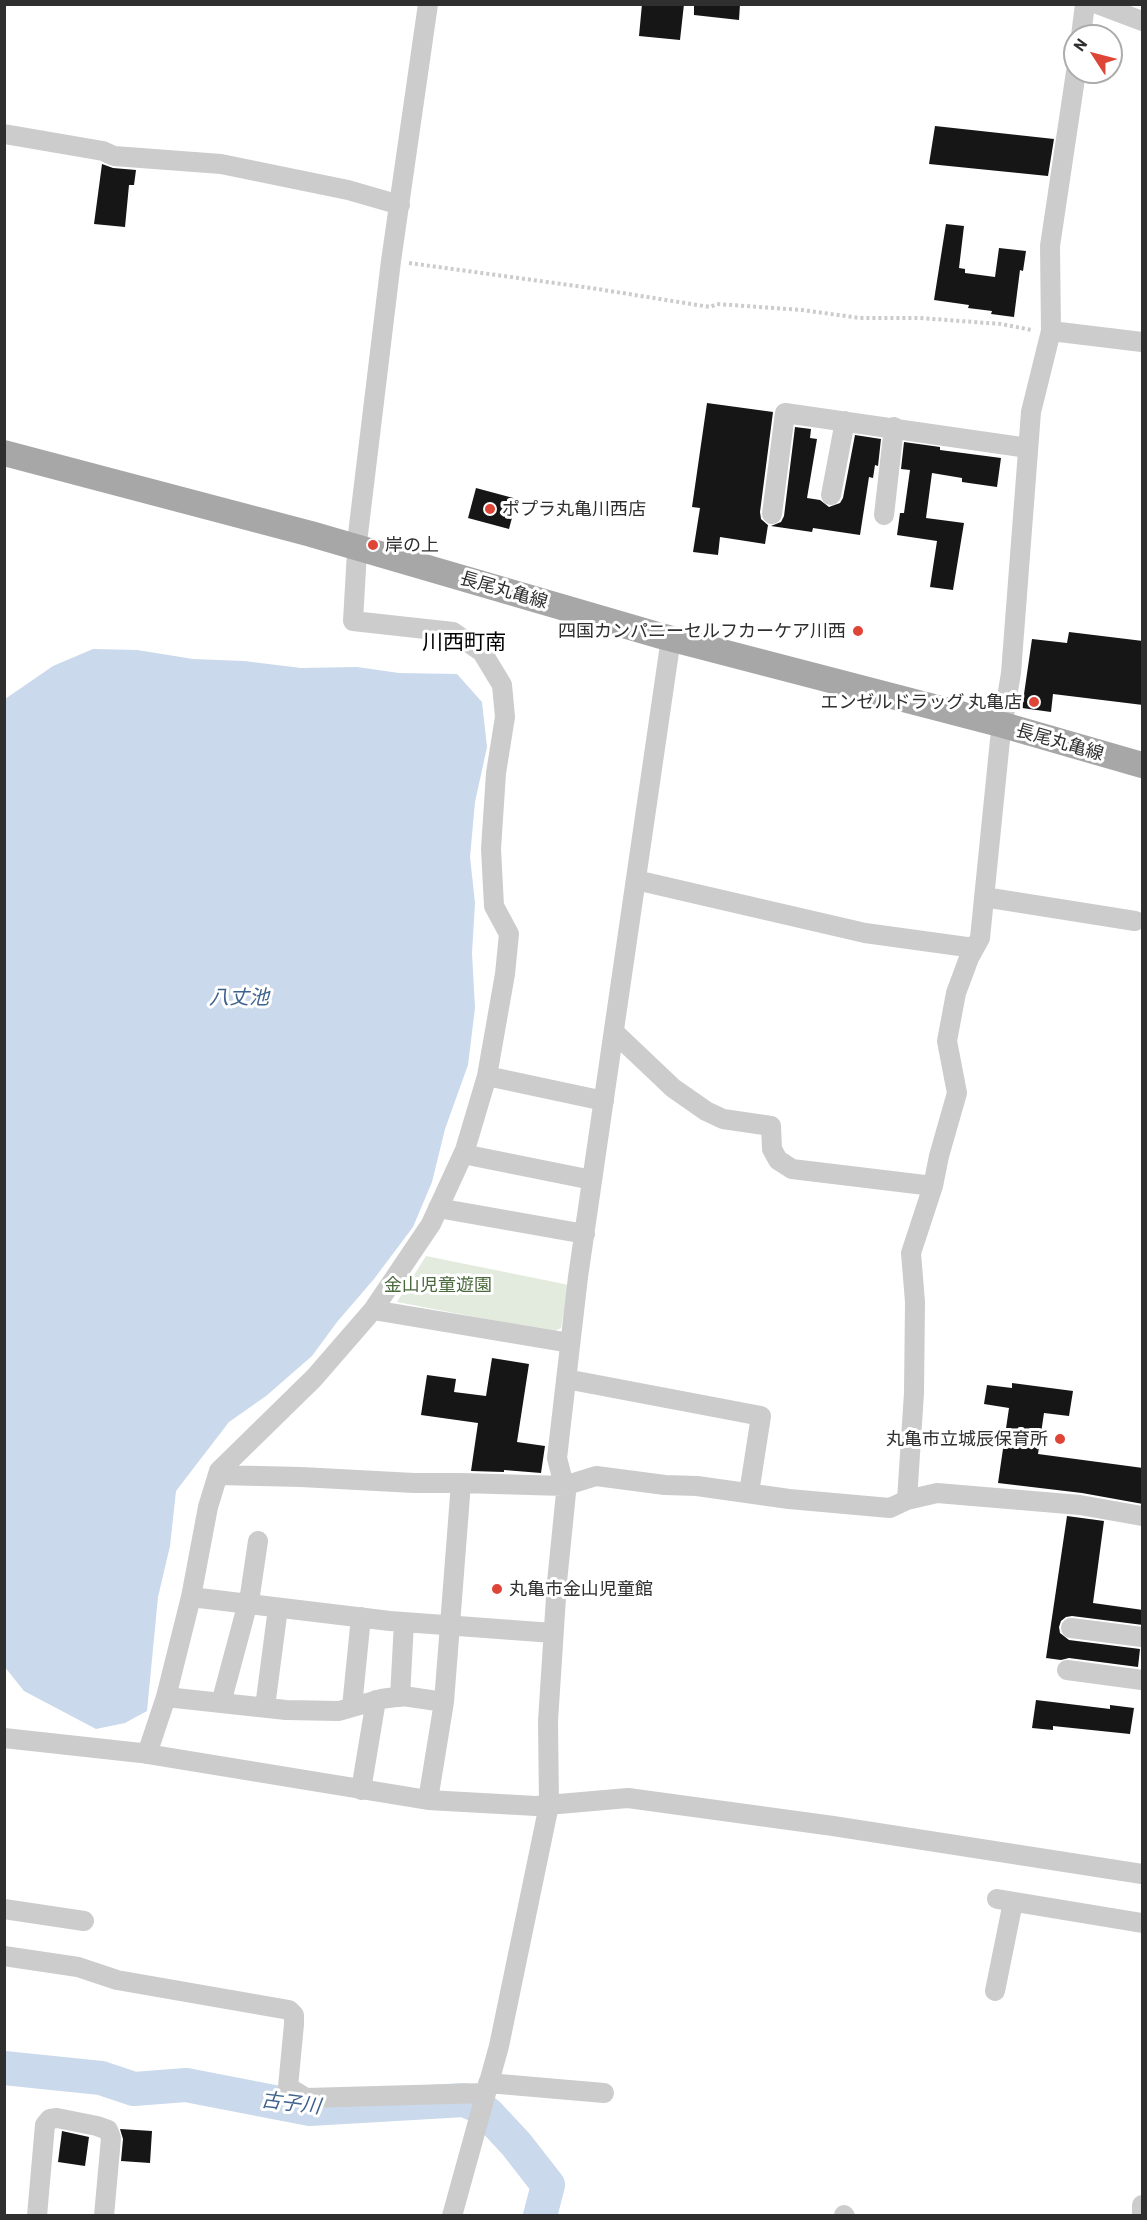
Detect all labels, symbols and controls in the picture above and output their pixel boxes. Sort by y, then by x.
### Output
north arrow [1063,24,1123,84]
text: N [1069,34,1090,54]
place label: ポプラ丸亀川西店 [502,498,646,520]
marker: ポプラ丸亀川西店 [483,502,497,516]
place label: 岸の上 [385,534,439,556]
marker: 岸の上 [366,538,380,552]
street label: 長尾丸亀線 [458,567,550,613]
place label: 四国カンパニーセルフカーケア川西 [558,620,846,642]
marker: 四国カンパニーセルフカーケア川西 [851,624,865,638]
district label: 川西町南 [422,629,506,655]
place label: エンゼルドラッグ 丸亀店 [820,691,1022,713]
marker: エンゼルドラッグ 丸亀店 [1027,695,1041,709]
street label: 長尾丸亀線 [1014,719,1106,765]
water label: 八丈池 [209,985,269,1009]
park label: 金山児童遊園 [384,1274,492,1296]
place label: 丸亀市立城辰保育所 [886,1428,1048,1450]
marker: 丸亀市立城辰保育所 [1053,1432,1067,1446]
place label: 丸亀市金山児童館 [509,1578,653,1600]
marker: 丸亀市金山児童館 [490,1582,504,1596]
water label: 古子川 [260,2087,322,2119]

